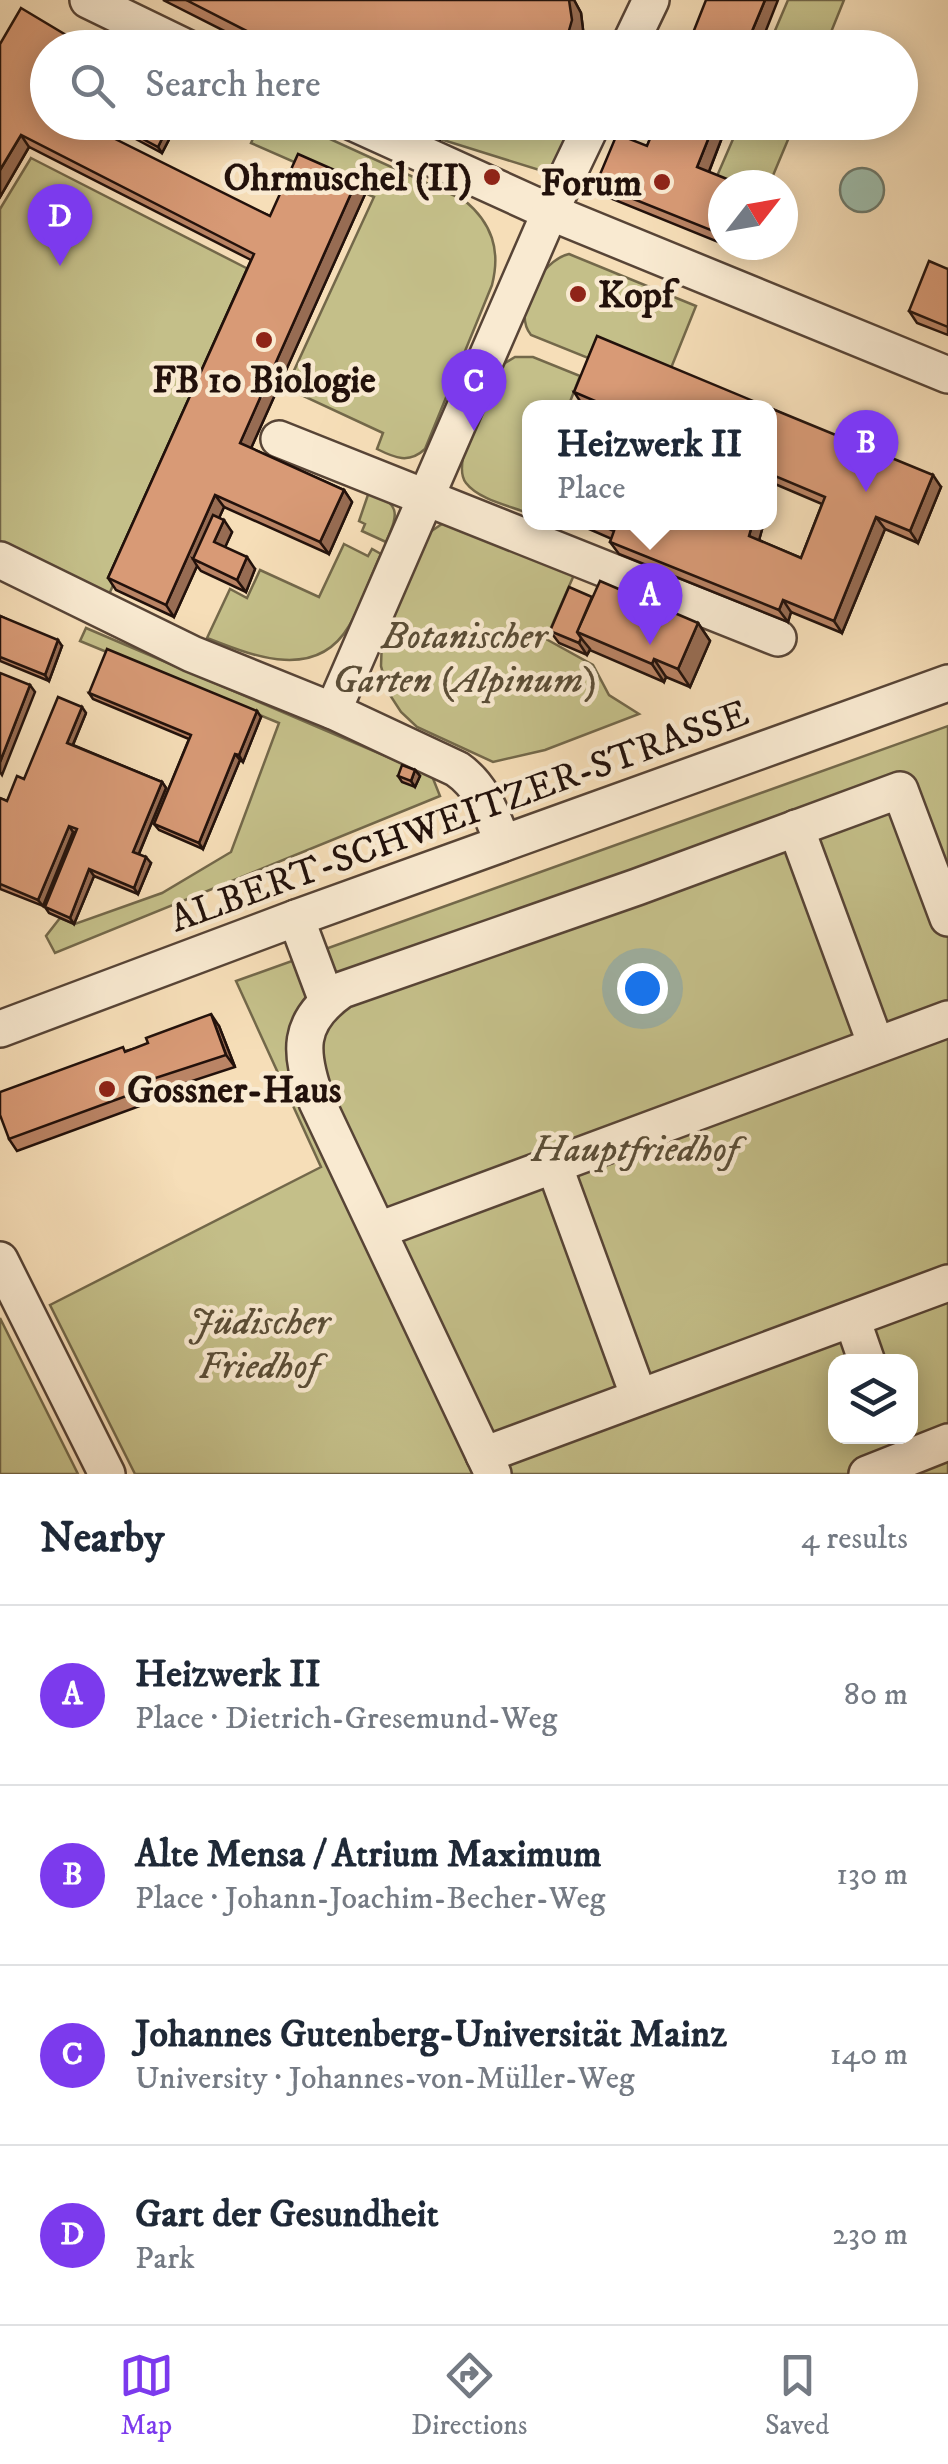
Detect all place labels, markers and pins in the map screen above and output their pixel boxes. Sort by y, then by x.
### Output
place label: Ohrmuschel (II) [223,155,472,203]
place label: Forum [541,160,642,208]
marker: Ohrmuschel (II) [481,166,503,188]
marker: Forum [651,171,673,193]
pin: D [28,184,92,266]
place label: Kopf [598,272,680,320]
marker: Kopf [567,283,589,305]
marker: FB 10 Biologie [253,329,275,351]
pin: C [442,348,506,431]
place label: FB 10 Biologie [152,357,376,405]
pin: B [834,410,898,492]
pin: A [618,562,682,645]
place label: Gossner-Haus [127,1067,342,1115]
marker: Gossner-Haus [96,1078,118,1100]

